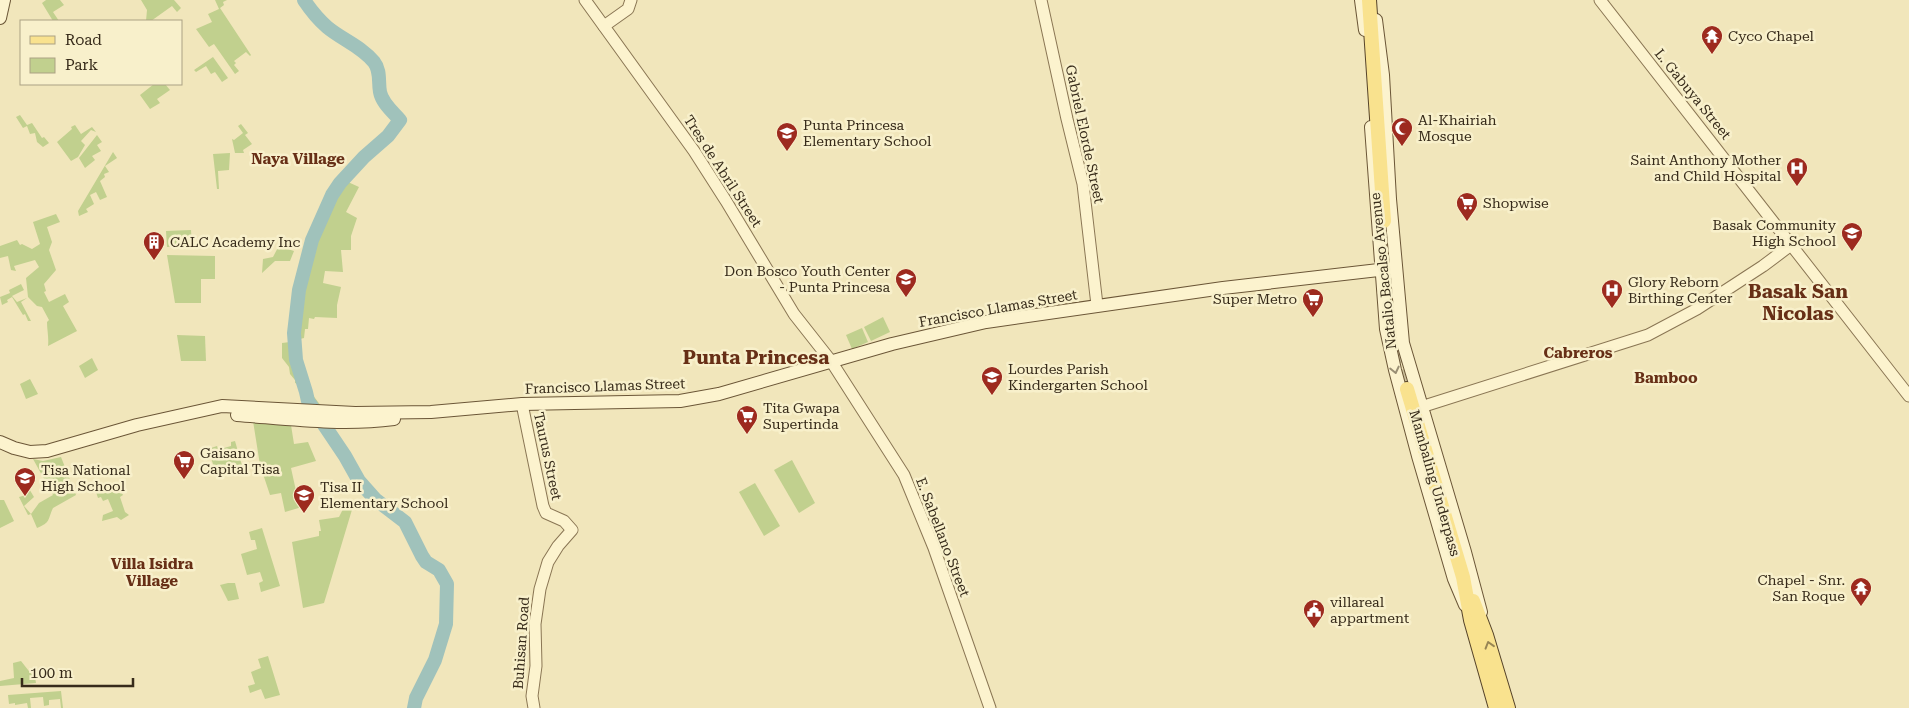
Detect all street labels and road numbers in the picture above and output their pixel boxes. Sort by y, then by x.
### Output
street label: L. Gabuya Street [1652,46,1734,142]
street label: Gabriel Elorde Street [1062,63,1108,205]
street label: Tres de Abril Street [681,112,765,230]
street label: Natalio Bacalso Avenue [1367,192,1399,350]
street label: Francisco Llamas Street [917,286,1079,330]
street label: Francisco Llamas Street [524,375,686,397]
street label: Mambaling Underpass [1406,408,1464,558]
street label: Taurus Street [531,411,565,501]
street label: E. Sabellano Street [913,475,973,599]
street label: Buhisan Road [510,596,532,690]

